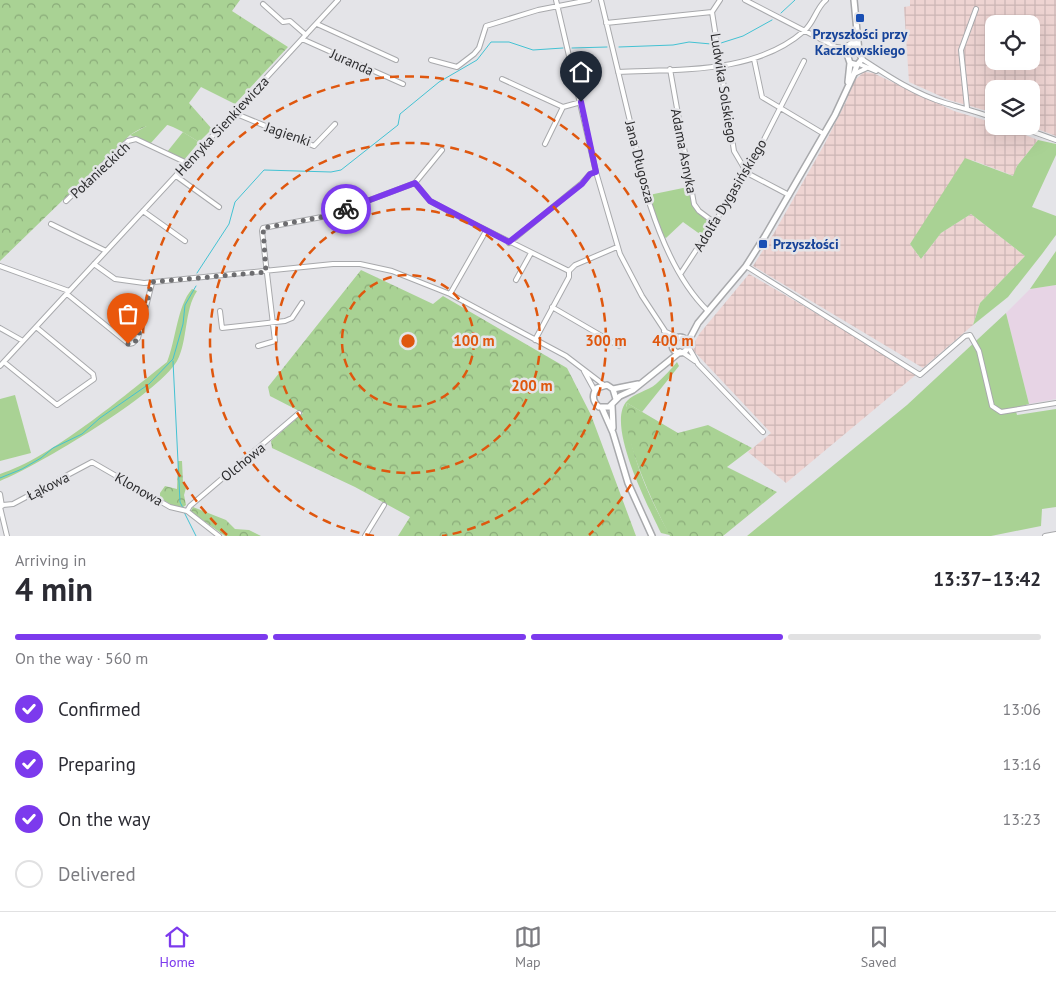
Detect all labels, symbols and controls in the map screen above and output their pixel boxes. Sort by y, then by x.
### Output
marker: Przyszłości przy Kaczkowskiego [854,12,866,24]
map controls [985,15,1040,135]
button: locate [985,15,1040,70]
place label: Przyszłości przy Kaczkowskiego [813,25,908,59]
street label: Ludwika Solskiego [706,32,742,144]
street label: Juranda [327,44,376,79]
pin [560,51,602,102]
icon: home [567,58,595,86]
street label: Henryka Sienkiewicza [171,72,273,180]
button: layers [985,80,1040,135]
street label: Adama Asnyka [667,107,701,195]
street label: Jagienki [262,117,313,150]
street label: Jana Długosza [621,118,659,205]
street label: Adolfa Dygasińskiego [689,136,771,254]
street label: Połanieckich [66,138,134,202]
courier [321,184,371,234]
icon: bike [332,195,360,223]
place label: Przyszłości [773,235,839,253]
marker: Przyszłości [757,238,769,250]
pin [107,293,149,344]
icon: bag [114,300,142,328]
text: 100 m [453,331,495,350]
text: 300 m [585,331,627,350]
text: 400 m [652,331,694,350]
centre of rings [399,332,417,350]
text: 200 m [511,376,553,395]
street label: Olchowa [217,439,269,485]
street label: Łąkowa [24,468,72,504]
street label: Klonowa [112,468,166,510]
text: Arriving in [15,550,86,570]
text: 13:37–13:42 [933,567,1041,591]
text: 4 min [15,568,93,610]
text: On the way · 560 m [15,648,148,668]
icon: check [15,695,43,723]
text: Confirmed [58,697,141,721]
text: 13:06 [1003,699,1041,719]
icon: check [15,750,43,778]
text: Preparing [58,752,136,776]
text: 13:16 [1003,754,1041,774]
icon: check [15,805,43,833]
text: On the way [58,807,150,831]
text: 13:23 [1003,809,1041,829]
text: Delivered [58,862,136,886]
tab: Home [159,923,195,971]
tab: Map [514,923,542,971]
tab: Saved [861,923,896,971]

